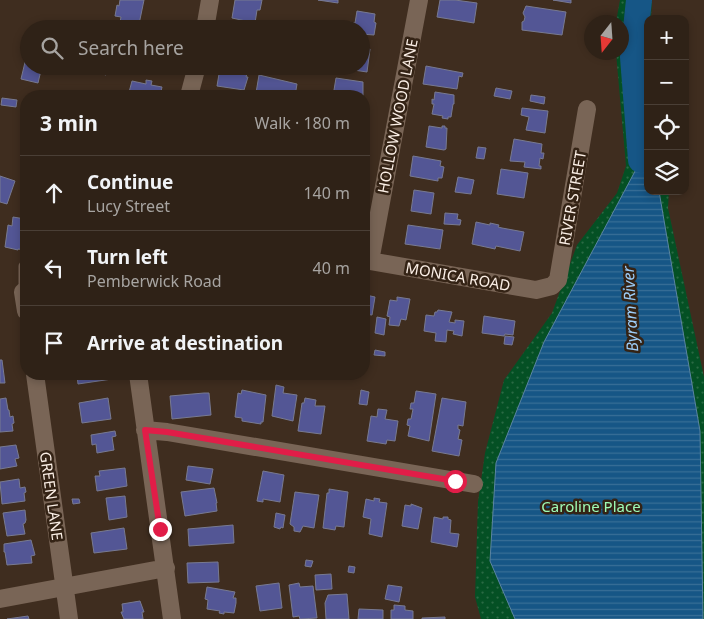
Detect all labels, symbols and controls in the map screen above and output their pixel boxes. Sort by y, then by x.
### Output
north arrow [584,15,629,60]
map controls [644,15,689,195]
button: + [644,15,689,60]
search box [20,20,370,75]
icon: search [38,34,66,62]
text: Search here [78,35,184,61]
street label: HOLLOW WOOD LANE [372,37,422,195]
button: − [644,60,689,105]
button: locate [644,105,689,150]
text: 3 min [40,109,98,137]
text: Walk · 180 m [255,112,350,134]
street label: RIVER STREET [554,148,590,247]
button: layers [644,150,689,195]
text: Continue [87,169,173,195]
icon: ahead [40,179,68,207]
text: 140 m [303,182,350,204]
text: Lucy Street [87,195,170,217]
text: Turn left [87,244,168,270]
icon: left [40,254,68,282]
text: 40 m [313,257,350,279]
street label: MONICA ROAD [404,257,512,295]
water label: Byram River [617,265,643,352]
text: Pemberwick Road [87,270,222,292]
icon: arrive [40,329,68,357]
text: Arrive at destination [87,330,283,356]
street label: GREEN LANE [36,450,68,542]
route start [444,470,467,493]
park label: Caroline Place [541,496,641,516]
route end [149,518,172,541]

